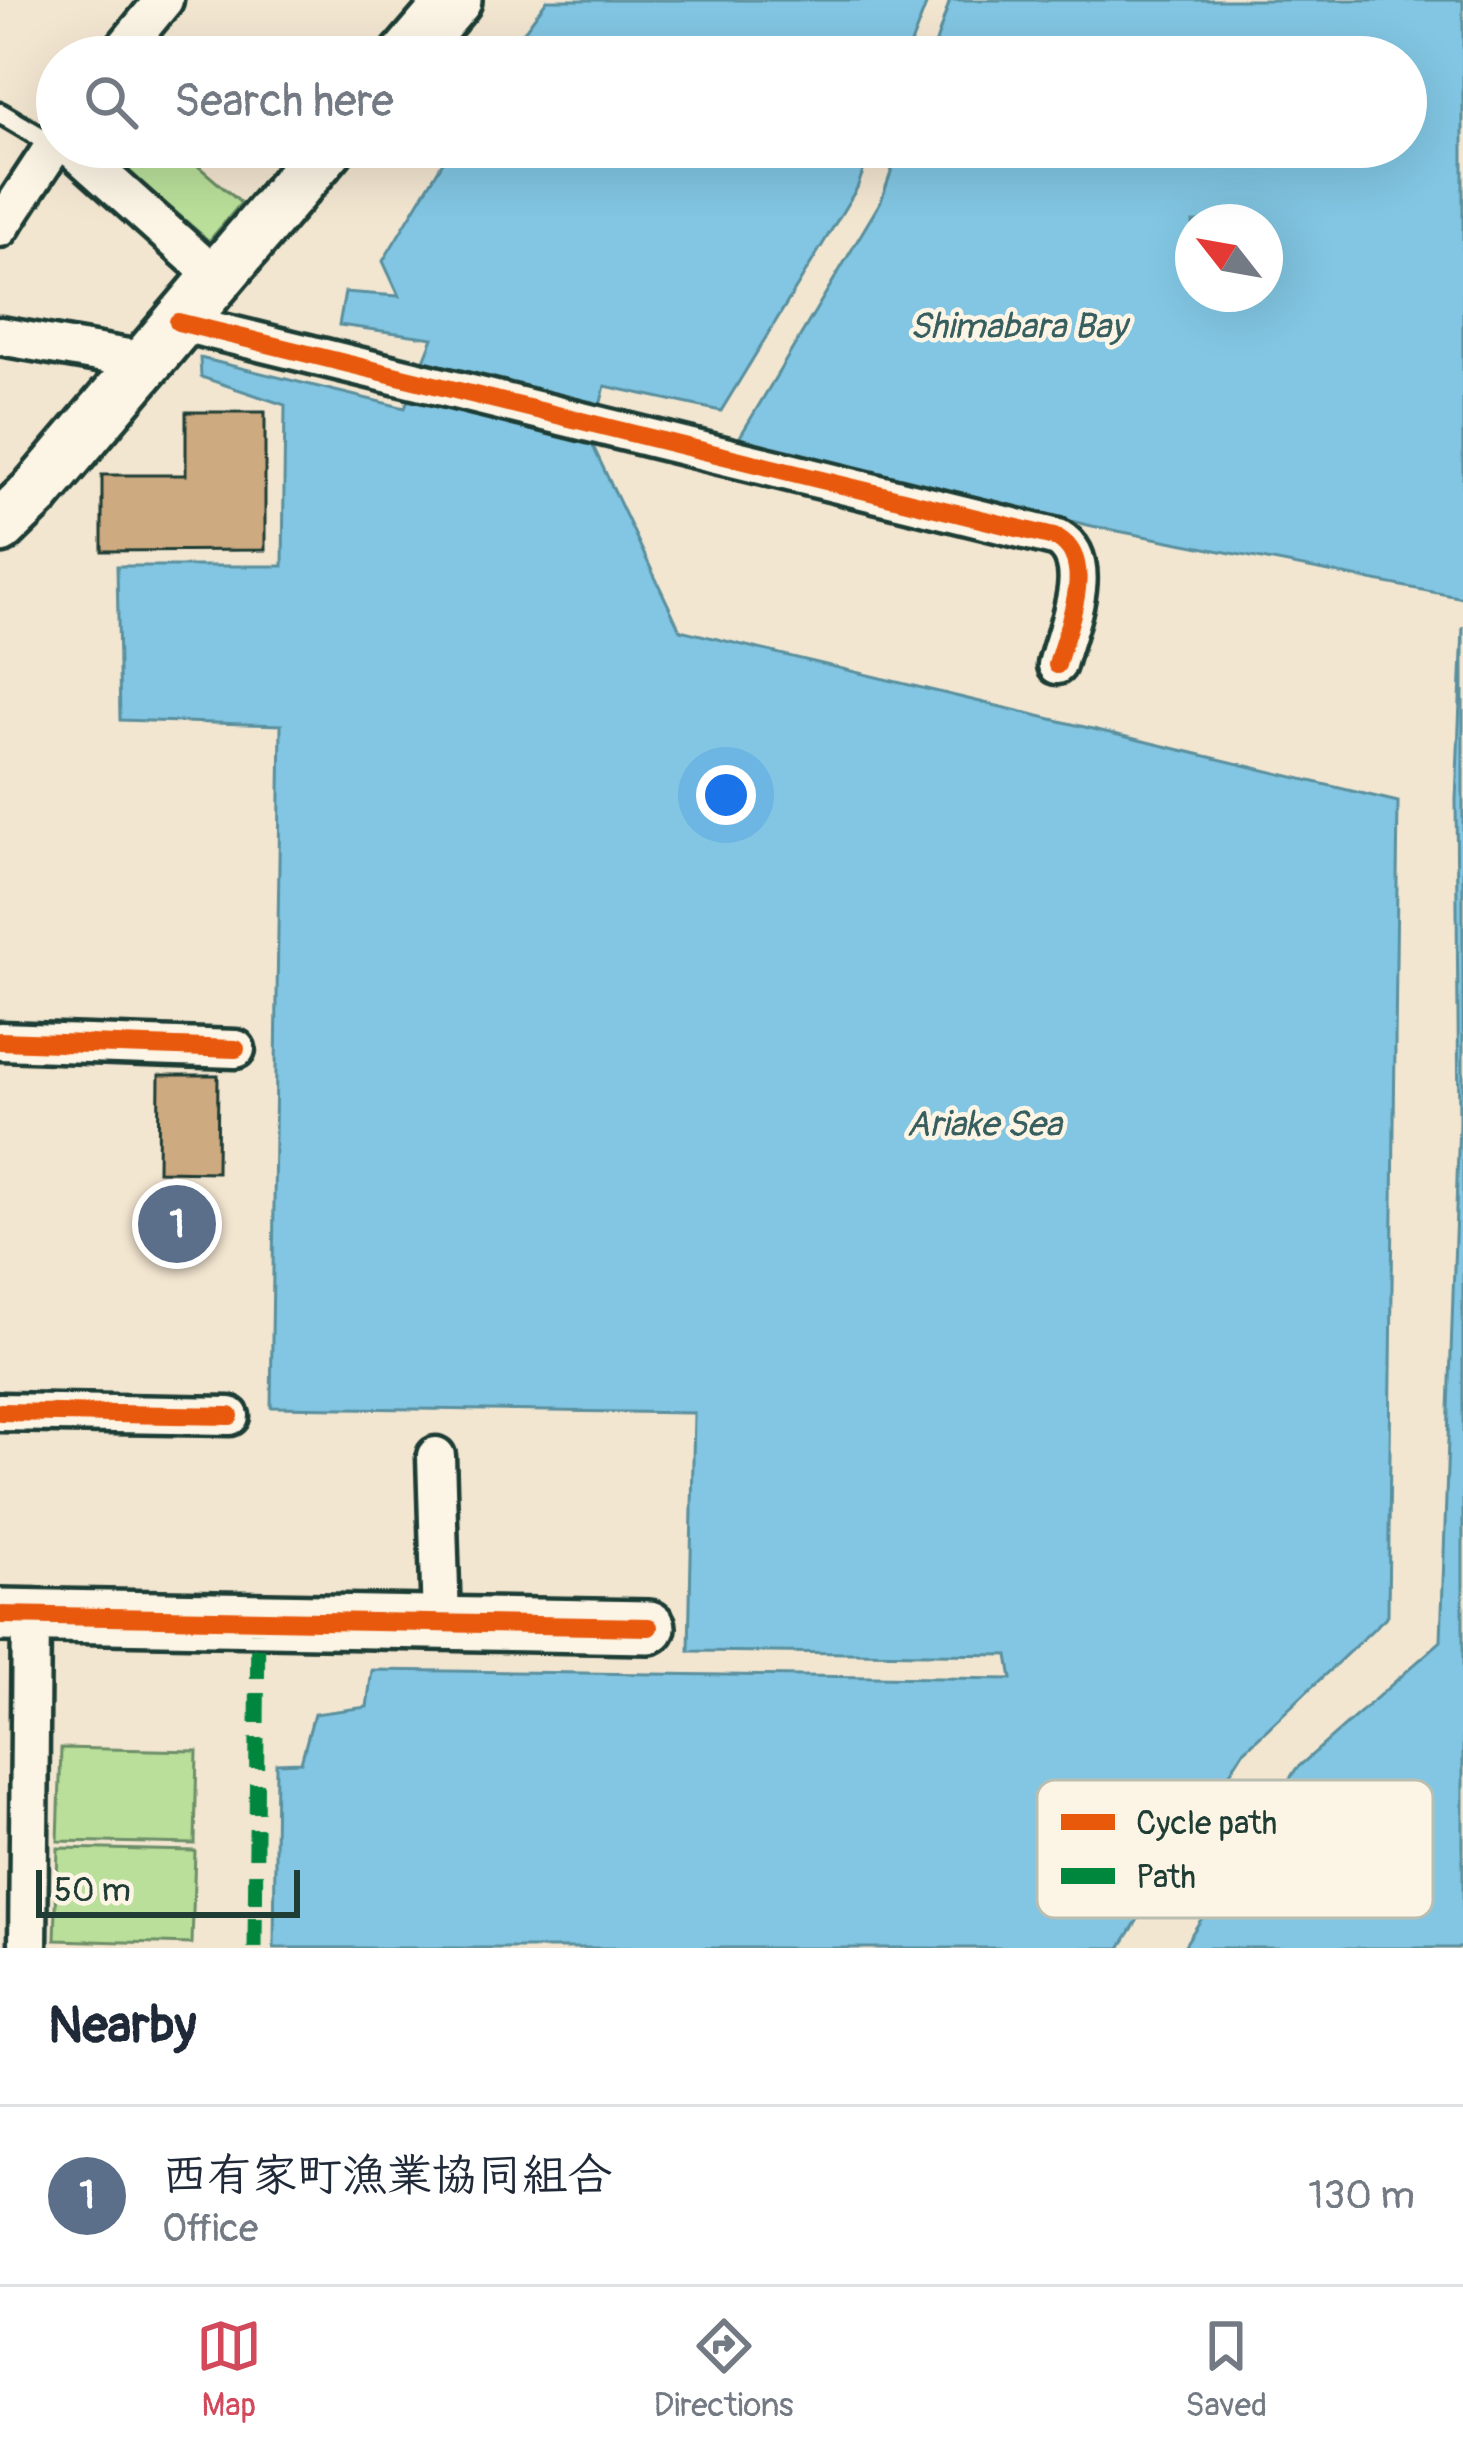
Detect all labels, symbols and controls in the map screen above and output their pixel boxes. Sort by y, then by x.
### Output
search box [36,36,1427,168]
icon: search [78,69,144,135]
text: Search here [174,74,394,130]
north arrow [1175,204,1283,312]
water label: Shimabara Bay [910,304,1131,349]
your location [696,765,756,825]
water label: Ariake Sea [906,1102,1064,1147]
pin: 1 [138,1179,216,1269]
legend [1037,1780,1433,1918]
text: Cycle path [1136,1803,1277,1844]
text: Path [1136,1857,1196,1898]
scale bar [36,1864,300,1917]
text: 50 m [54,1870,131,1911]
text: Nearby [48,1994,196,2058]
text: 西有家町漁業協同組合 [162,2148,612,2204]
text: 1 [79,2171,95,2220]
text: 130 m [1308,2171,1415,2220]
text: Office [162,2204,258,2253]
tab: Map [196,2313,262,2426]
tab: Directions [654,2313,794,2426]
tab: Saved [1185,2313,1267,2426]

